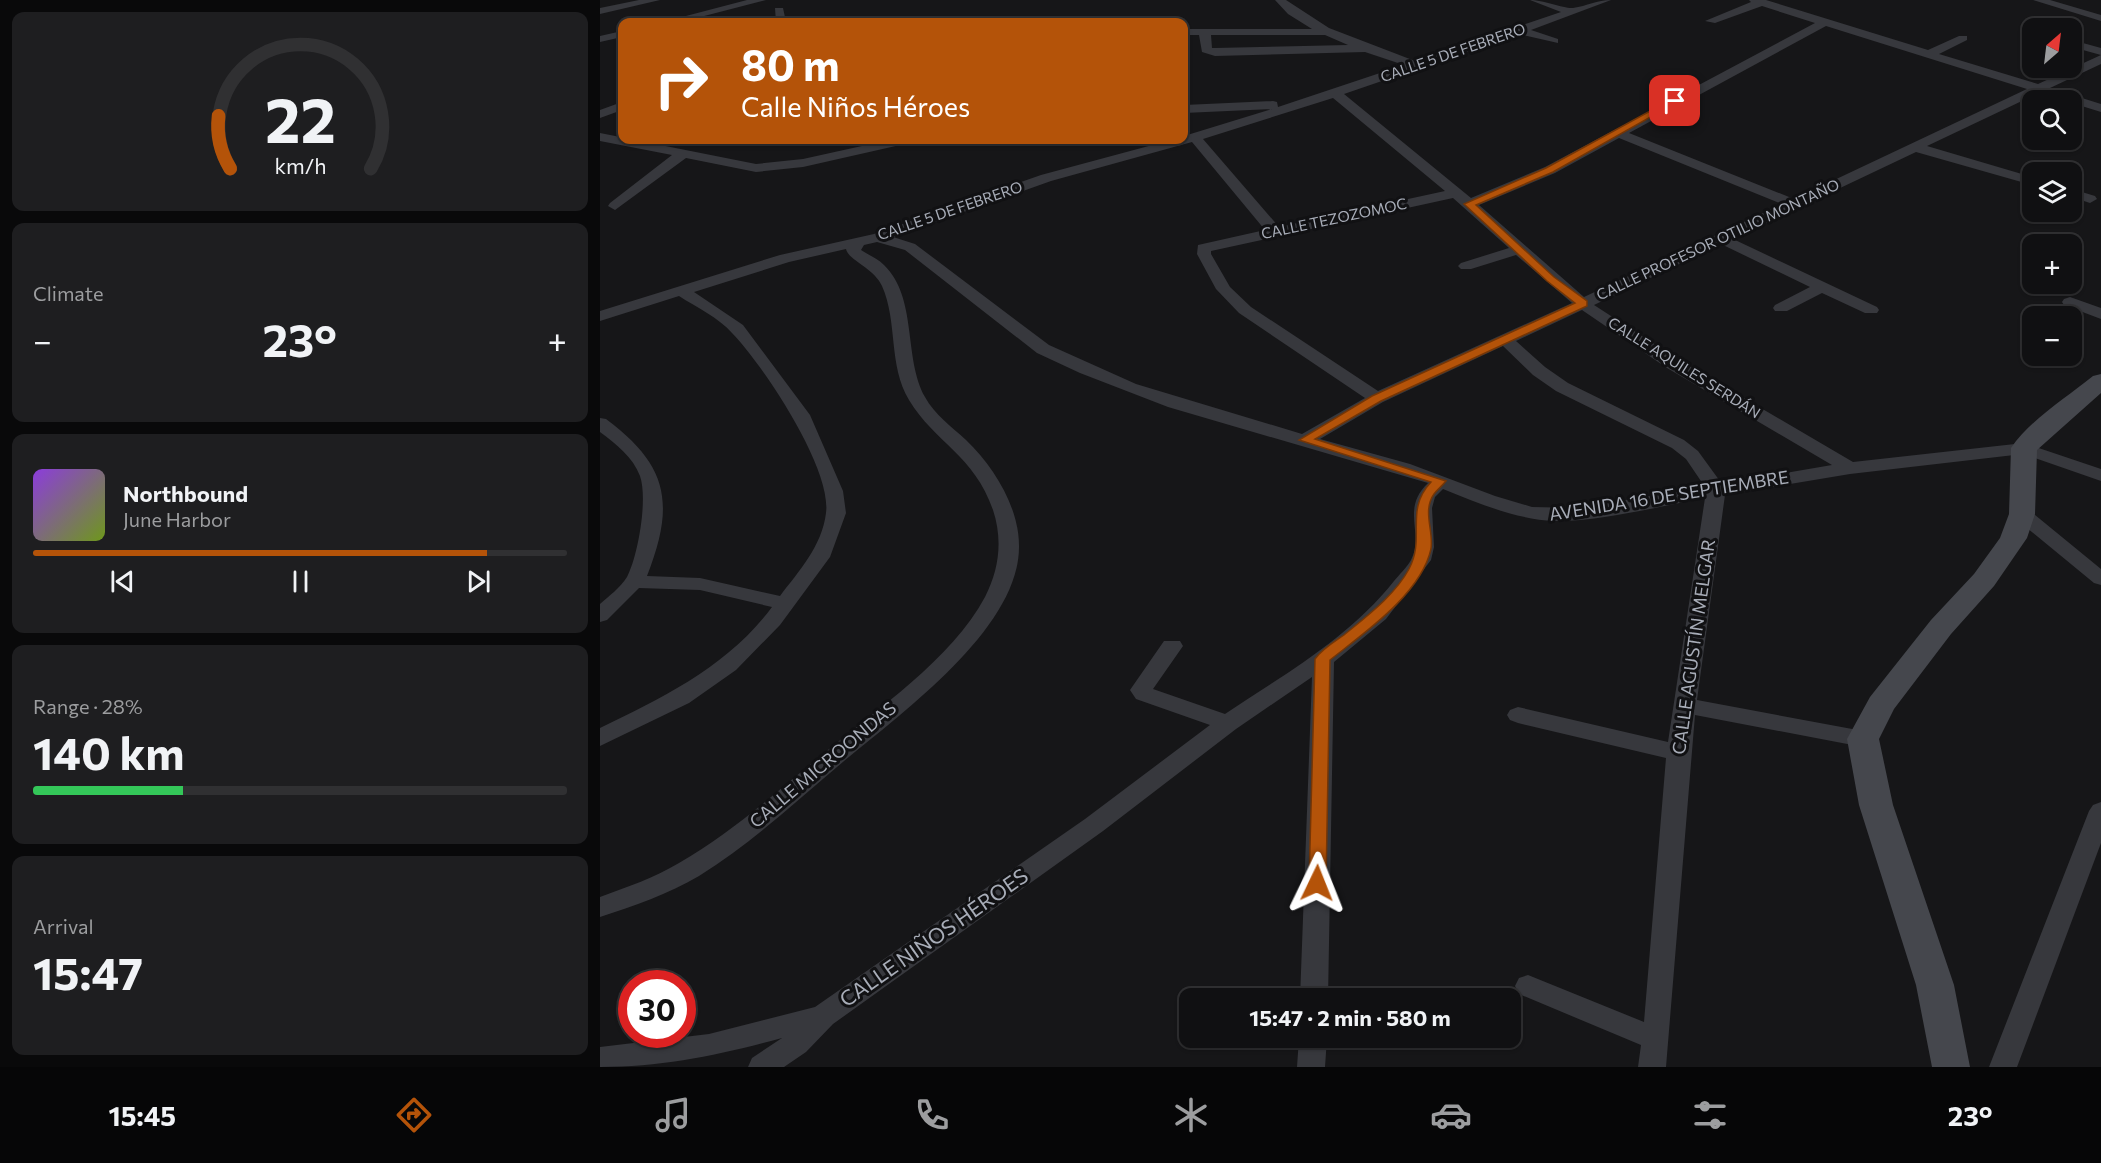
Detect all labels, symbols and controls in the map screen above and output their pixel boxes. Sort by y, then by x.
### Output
north arrow [2022,18,2082,78]
map controls [2022,18,2082,366]
street label: CALLE 5 DE FEBRERO [1378,19,1528,85]
text: 80 m [741,38,840,90]
icon: right [642,42,720,120]
pin [1649,75,1700,126]
text: 22 [264,80,336,156]
icon: arrive [1658,84,1691,117]
text: Calle Niños Héroes [741,90,970,123]
button: search [2022,90,2082,150]
text: km/h [274,152,326,178]
button: layers [2022,162,2082,222]
street label: CALLE PROFESOR OTILIO MONTAÑO [1593,175,1842,303]
street label: CALLE 5 DE FEBRERO [875,177,1025,243]
street label: CALLE TEZOZOMOC [1259,194,1408,242]
button: + [2022,234,2082,294]
text: Climate [33,281,103,305]
button: − [2022,306,2082,366]
text: 23° [263,311,337,366]
street label: CALLE AQUILES SERDÁN [1605,312,1764,421]
text: − [33,319,52,360]
text: + [548,319,567,360]
street label: AVENIDA 16 DE SEPTIEMBRE [1548,465,1790,525]
text: Northbound [123,480,248,507]
text: June Harbor [123,507,231,531]
street label: CALLE AGUSTÍN MELGAR [1667,538,1719,756]
icon: previous [106,565,139,598]
icon: pause [284,565,317,598]
icon: next [462,565,495,598]
text: Range · 28% [33,694,143,718]
street label: CALLE MICROONDAS [745,696,900,832]
text: 140 km [33,724,185,779]
position arrow [1285,851,1349,915]
street label: CALLE NIÑOS HÉROES [834,862,1032,1011]
text: Arrival [33,914,94,938]
text: 15:47 [33,944,143,999]
speed limit sign: 30 [618,970,696,1048]
text: 15:47 · 2 min · 580 m [1249,1004,1451,1031]
icon: directions [393,1094,435,1136]
icon: music [652,1094,694,1136]
icon: phone [911,1094,953,1136]
icon: climate [1170,1094,1212,1136]
icon: car [1430,1094,1472,1136]
icon: filters [1689,1094,1731,1136]
text: 15:45 [109,1099,176,1132]
text: 23° [1948,1099,1992,1132]

